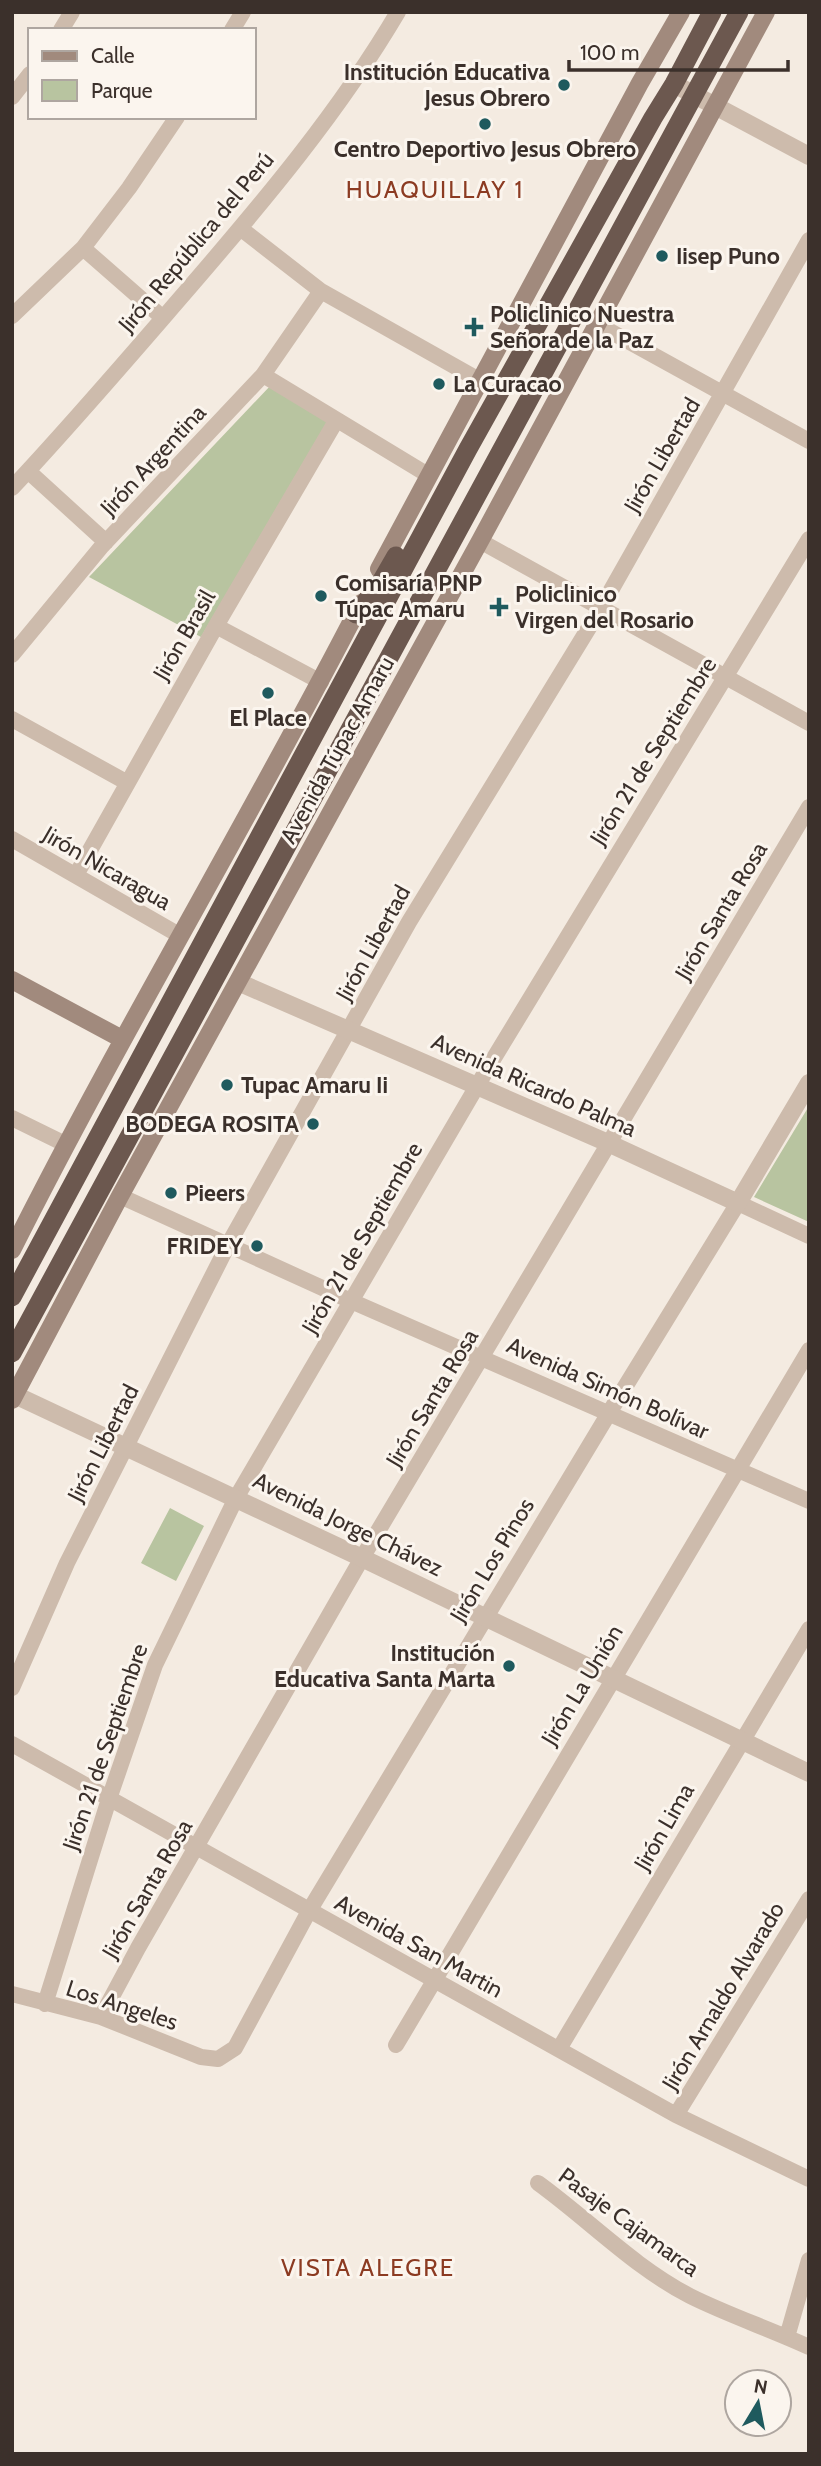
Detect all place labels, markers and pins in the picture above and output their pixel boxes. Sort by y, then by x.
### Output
place label: Institución Educativa Jesus Obrero [344,58,551,112]
marker: Institución Educativa Jesus Obrero [556,77,572,93]
marker: Centro Deportivo Jesus Obrero [477,116,493,132]
place label: Centro Deportivo Jesus Obrero [334,135,636,163]
place label: Iisep Puno [676,242,780,270]
marker: Iisep Puno [654,248,670,264]
place label: Policlinico Nuestra Señora de la Paz [490,300,675,354]
marker: Policlinico Nuestra Señora de la Paz [464,317,484,337]
place label: La Curacao [453,370,562,398]
marker: La Curacao [431,376,447,392]
place label: Comisaría PNP Túpac Amaru [335,569,482,623]
place label: Policlinico Virgen del Rosario [515,580,694,634]
marker: Comisaría PNP Túpac Amaru [313,588,329,604]
marker: Policlinico Virgen del Rosario [489,597,509,617]
marker: El Place [260,685,276,701]
place label: El Place [229,704,307,732]
place label: Tupac Amaru Ii [241,1071,388,1099]
marker: Tupac Amaru Ii [219,1077,235,1093]
place label: BODEGA ROSITA [125,1110,300,1138]
marker: BODEGA ROSITA [305,1116,321,1132]
place label: Pieers [185,1179,245,1207]
marker: Pieers [163,1185,179,1201]
place label: FRIDEY [167,1232,244,1260]
marker: FRIDEY [249,1238,265,1254]
place label: Institución Educativa Santa Marta [274,1639,496,1693]
marker: Institución Educativa Santa Marta [501,1658,517,1674]

